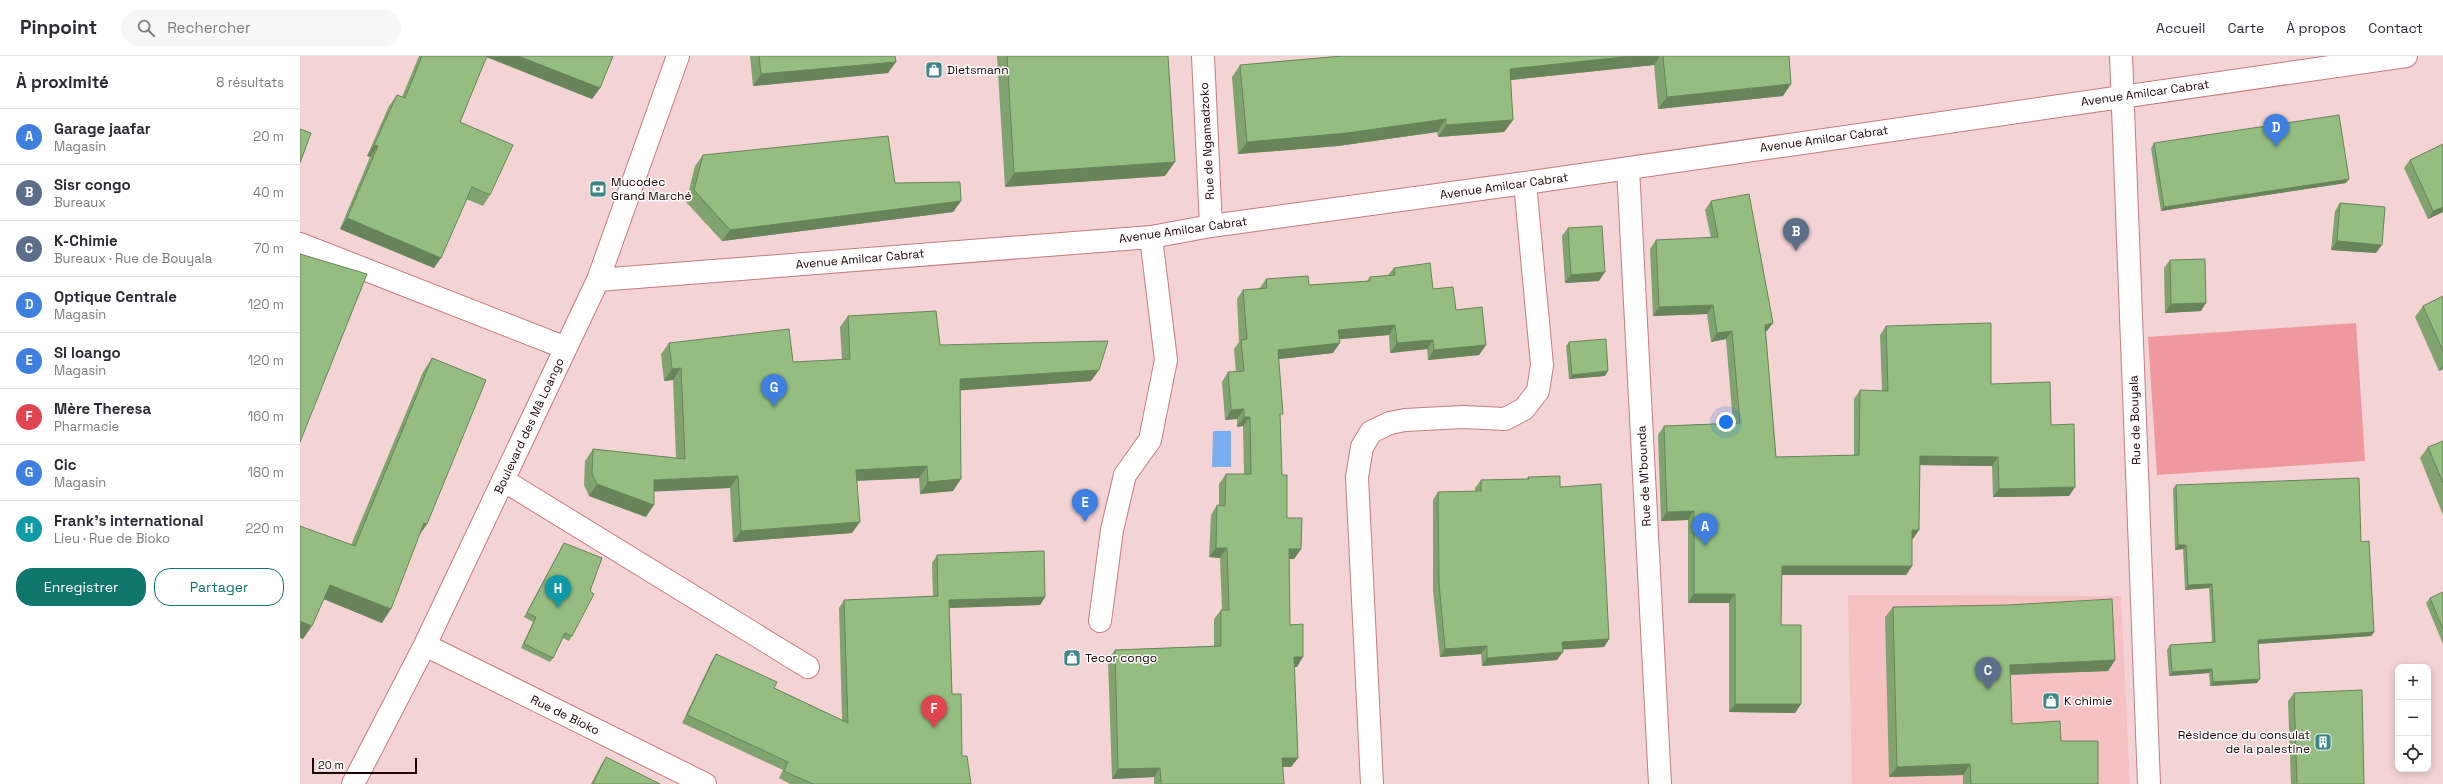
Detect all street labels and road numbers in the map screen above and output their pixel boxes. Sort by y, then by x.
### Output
street label: Avenue Amilcar Cabrat [2080,76,2210,110]
street label: Rue de Ngamadzoko [1196,82,1218,200]
street label: Avenue Amilcar Cabrat [1759,122,1889,156]
street label: Avenue Amilcar Cabrat [1439,169,1569,203]
street label: Avenue Amilcar Cabrat [1118,213,1248,247]
street label: Avenue Amilcar Cabrat [795,245,925,273]
street label: Boulevard des Mâ Loango [490,355,568,497]
street label: Rue de Bouyala [2125,375,2145,465]
street label: Rue de M'bounda [1633,425,1655,527]
street label: Rue de Bioko [528,691,602,739]

